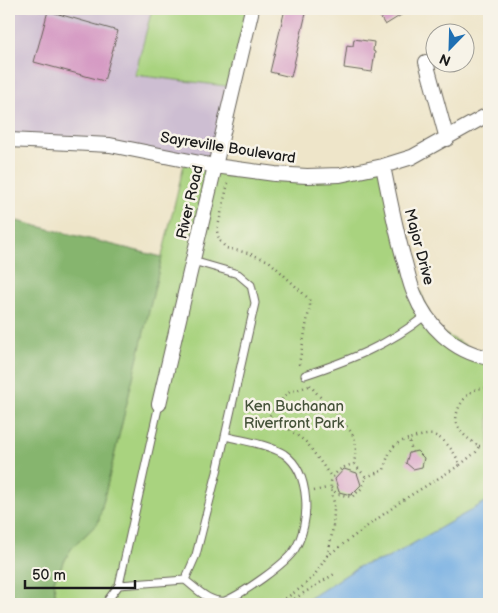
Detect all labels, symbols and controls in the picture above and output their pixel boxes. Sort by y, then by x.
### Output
north arrow [426,22,476,72]
text: N [437,50,453,69]
street label: Sayreville Boulevard [159,128,297,168]
street label: River Road [172,163,208,241]
street label: Major Drive [400,207,438,287]
park label: Ken Buchanan Riverfront Park [244,397,345,433]
scale bar [25,558,135,590]
text: 50 m [32,566,66,585]

